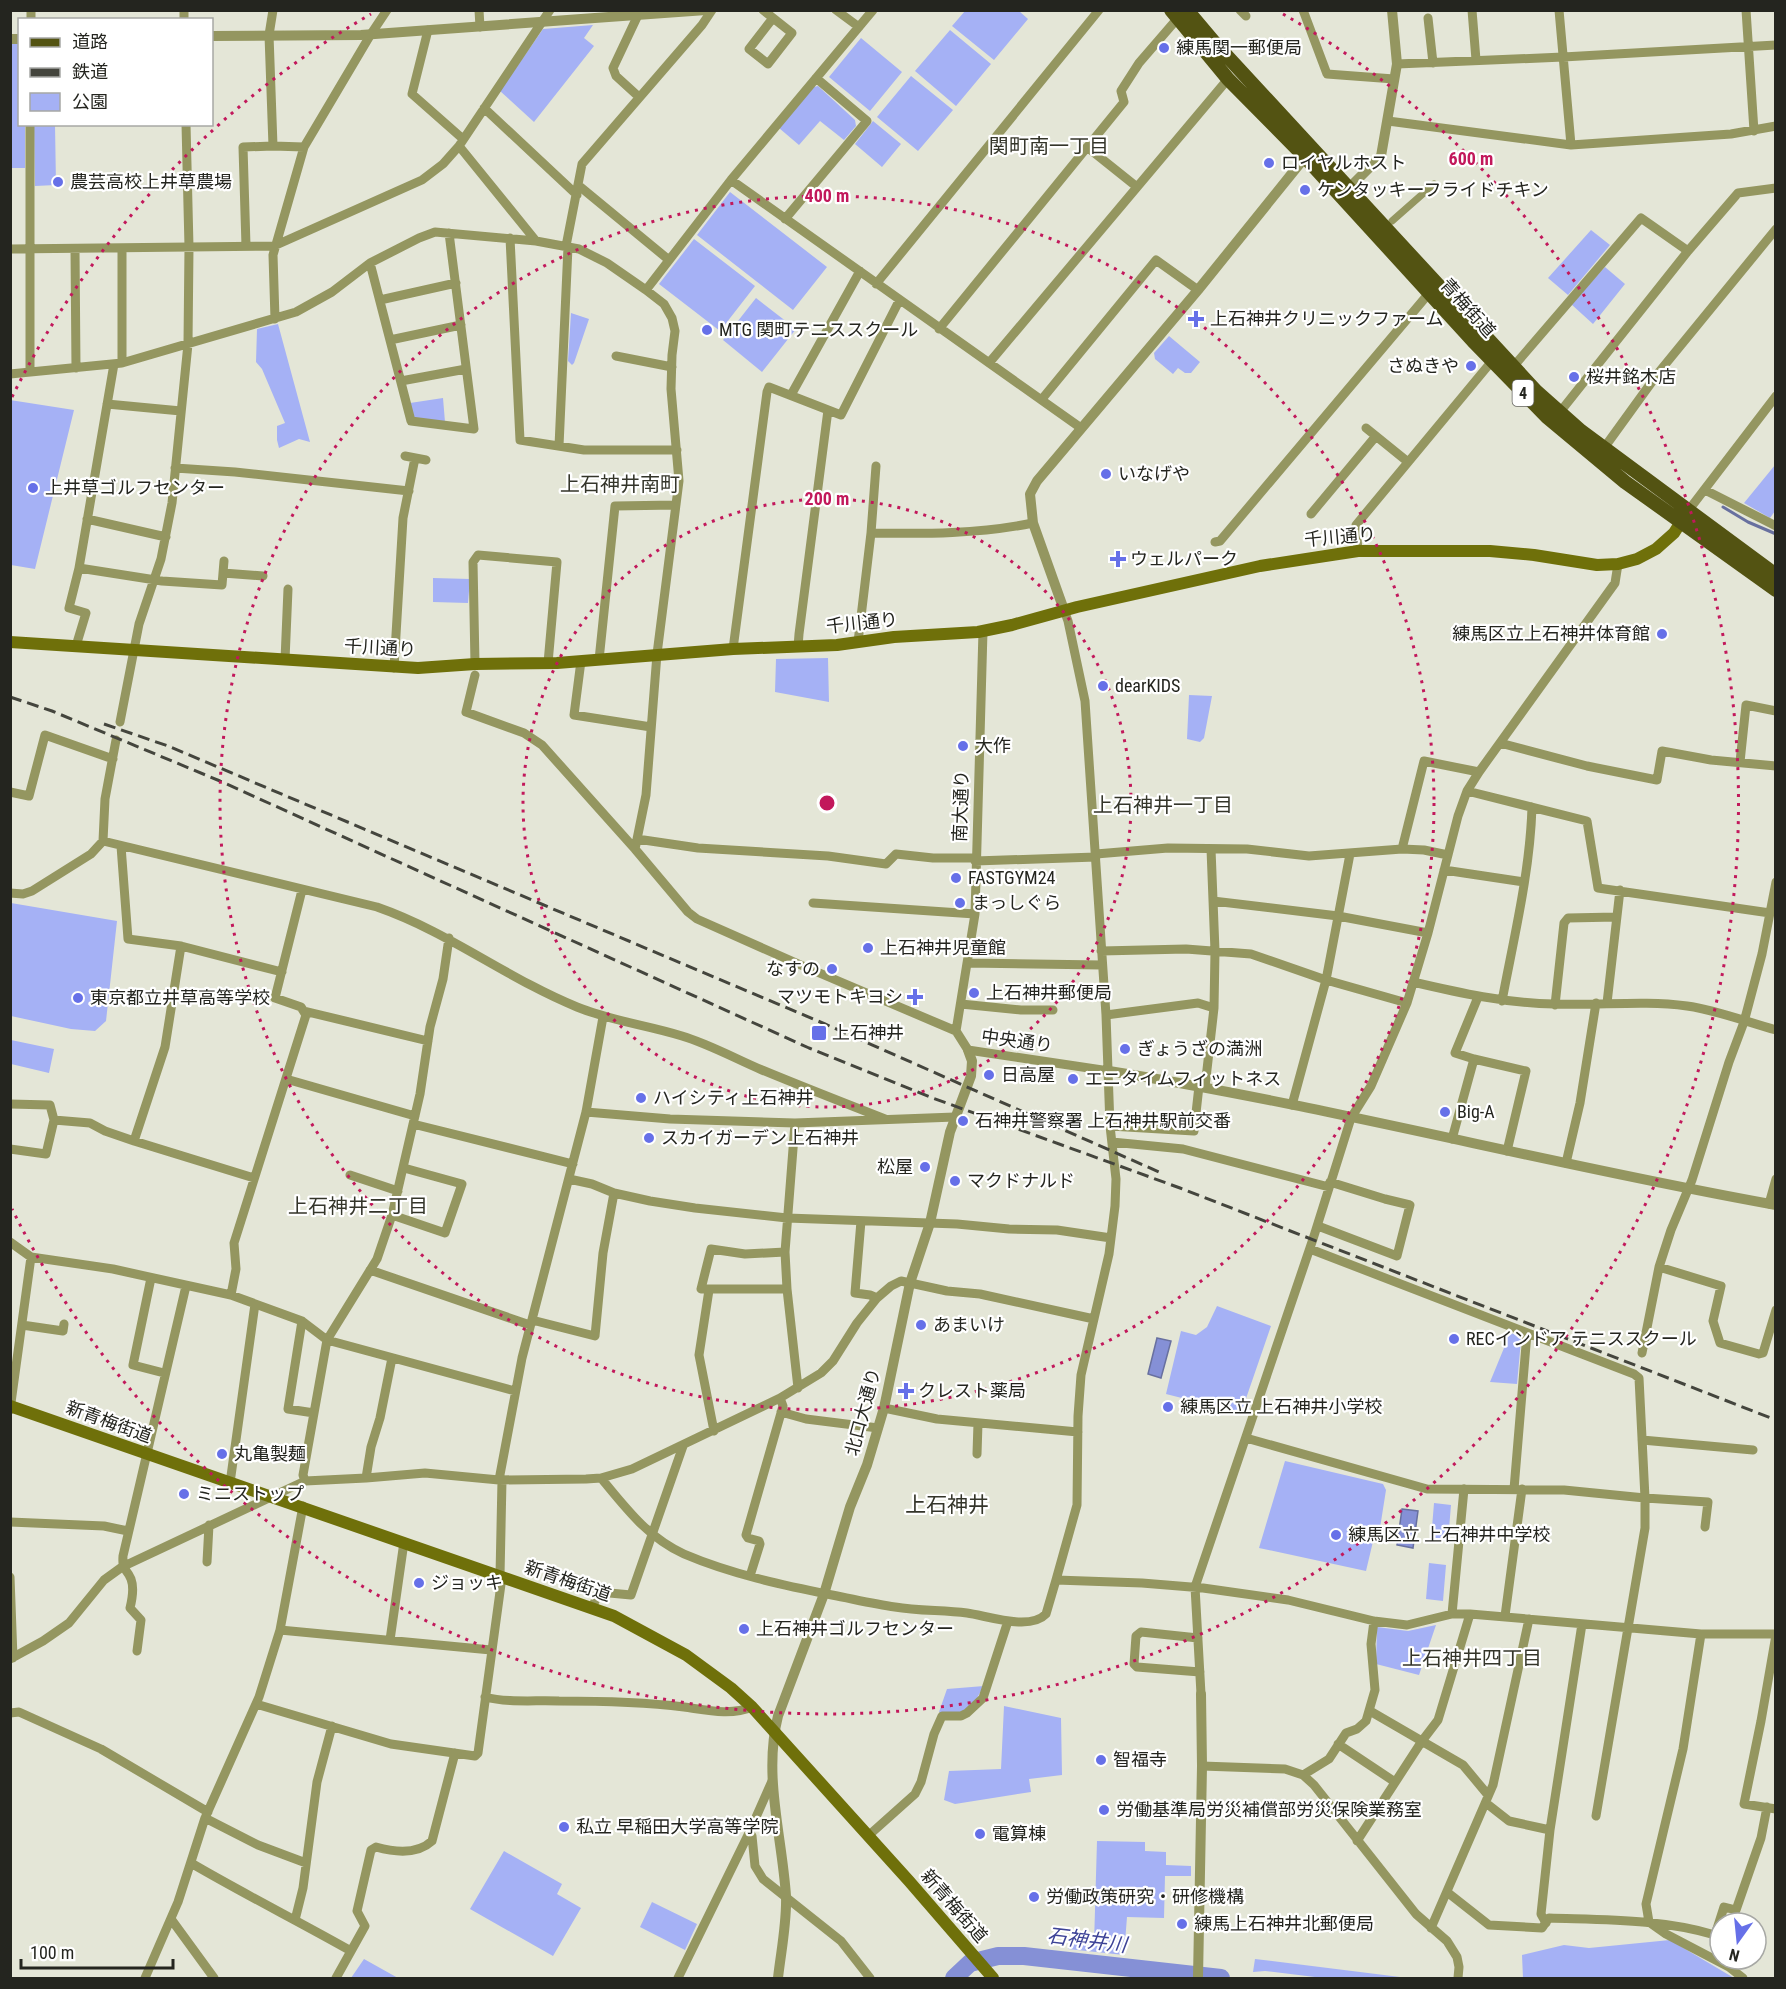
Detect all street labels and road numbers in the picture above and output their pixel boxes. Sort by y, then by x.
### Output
street label: 青梅街道 [1436,274,1500,341]
road number: 4 [1512,380,1534,406]
street label: 千川通り [1303,523,1377,550]
street label: 千川通り [825,608,899,637]
street label: 千川通り [344,635,417,660]
street label: 南大通り [949,770,972,842]
street label: 中央通り [980,1025,1054,1056]
street label: 北口大通り [841,1366,884,1458]
street label: 新青梅街道 [63,1396,155,1447]
street label: 新青梅街道 [522,1556,614,1605]
street label: 新青梅街道 [917,1865,992,1947]

